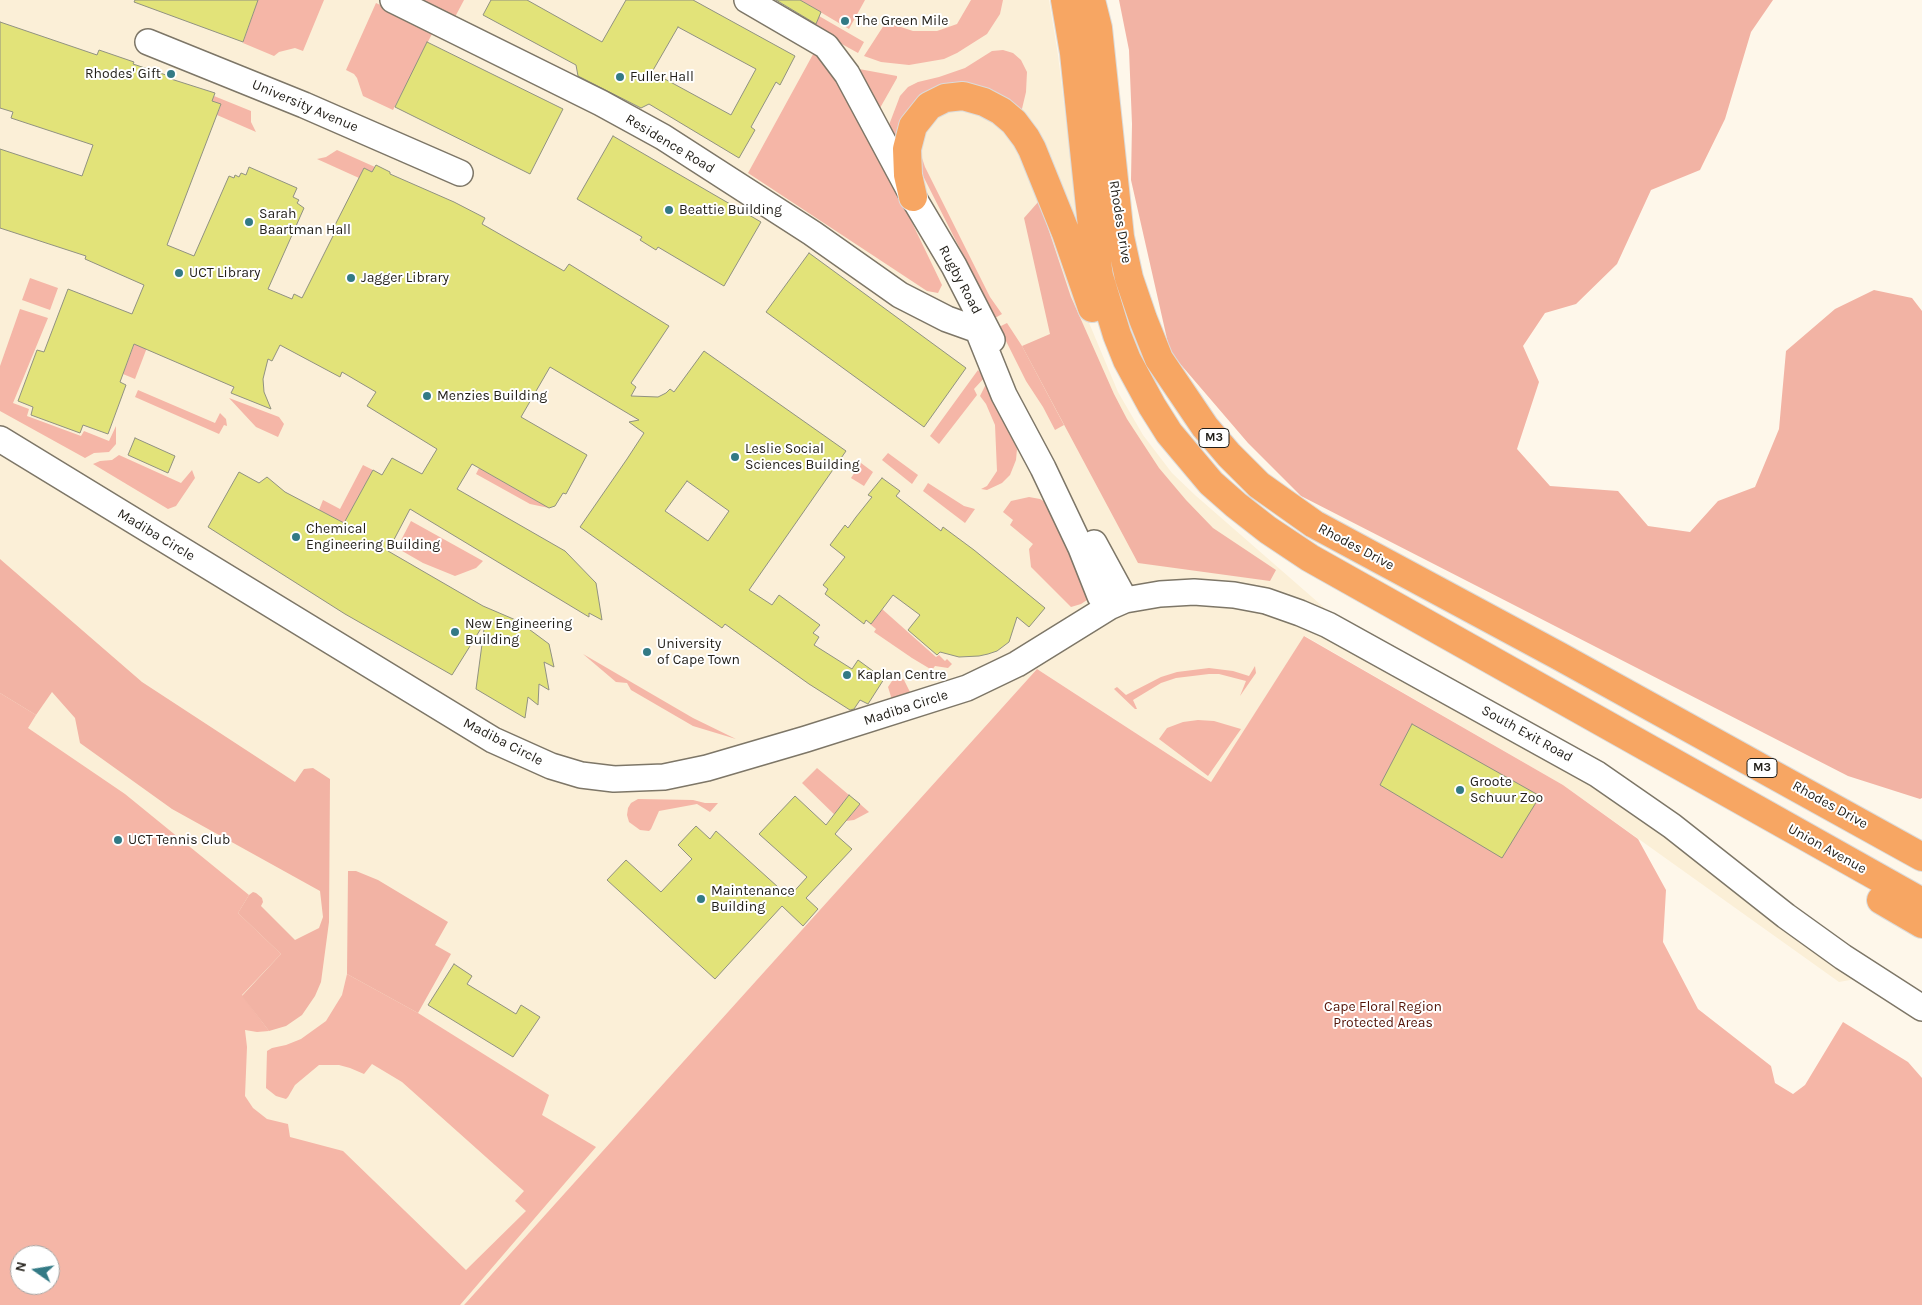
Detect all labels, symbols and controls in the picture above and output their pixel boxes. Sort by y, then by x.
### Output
place label: The Green Mile [855,13,948,29]
marker: The Green Mile [839,15,851,27]
place label: Rhodes' Gift [85,66,161,82]
marker: Rhodes' Gift [165,68,177,80]
place label: Fuller Hall [630,69,694,85]
marker: Fuller Hall [614,71,626,83]
street label: University Avenue [249,76,361,136]
street label: Residence Road [622,111,718,177]
street label: Rhodes Drive [1105,179,1135,265]
place label: Beattie Building [679,202,782,218]
marker: Beattie Building [663,204,675,216]
place label: Sarah Baartman Hall [259,206,351,238]
marker: Sarah Baartman Hall [243,216,255,228]
street label: Rugby Road [935,243,985,317]
place label: UCT Library [189,265,260,281]
marker: UCT Library [173,267,185,279]
place label: Jagger Library [361,270,449,286]
marker: Jagger Library [345,272,357,284]
place label: Menzies Building [437,388,547,404]
marker: Menzies Building [421,390,433,402]
road number: M3 [1199,428,1229,448]
place label: Leslie Social Sciences Building [745,441,860,474]
marker: Leslie Social Sciences Building [729,451,741,463]
street label: Madiba Circle [114,505,198,565]
street label: Rhodes Drive [1315,520,1397,574]
place label: Chemical Engineering Building [306,521,440,554]
marker: Chemical Engineering Building [290,531,302,543]
place label: New Engineering Building [465,616,572,648]
marker: New Engineering Building [449,626,461,638]
place label: University of Cape Town [657,636,740,669]
marker: University of Cape Town [641,646,653,658]
place label: Kaplan Centre [857,667,947,683]
marker: Kaplan Centre [841,669,853,681]
street label: Madiba Circle [862,686,950,730]
street label: South Exit Road [1478,702,1576,766]
street label: Madiba Circle [460,715,546,769]
road number: M3 [1747,758,1777,778]
place label: Groote Schuur Zoo [1470,774,1543,806]
street label: Rhodes Drive [1789,777,1871,833]
marker: Groote Schuur Zoo [1454,784,1466,796]
street label: Union Avenue [1785,821,1869,877]
place label: UCT Tennis Club [128,832,230,848]
marker: UCT Tennis Club [112,834,124,846]
place label: Maintenance Building [711,883,795,916]
marker: Maintenance Building [695,893,707,905]
park label: Cape Floral Region Protected Areas [1324,999,1442,1032]
north arrow [10,1245,60,1295]
text: N [11,1260,30,1274]

